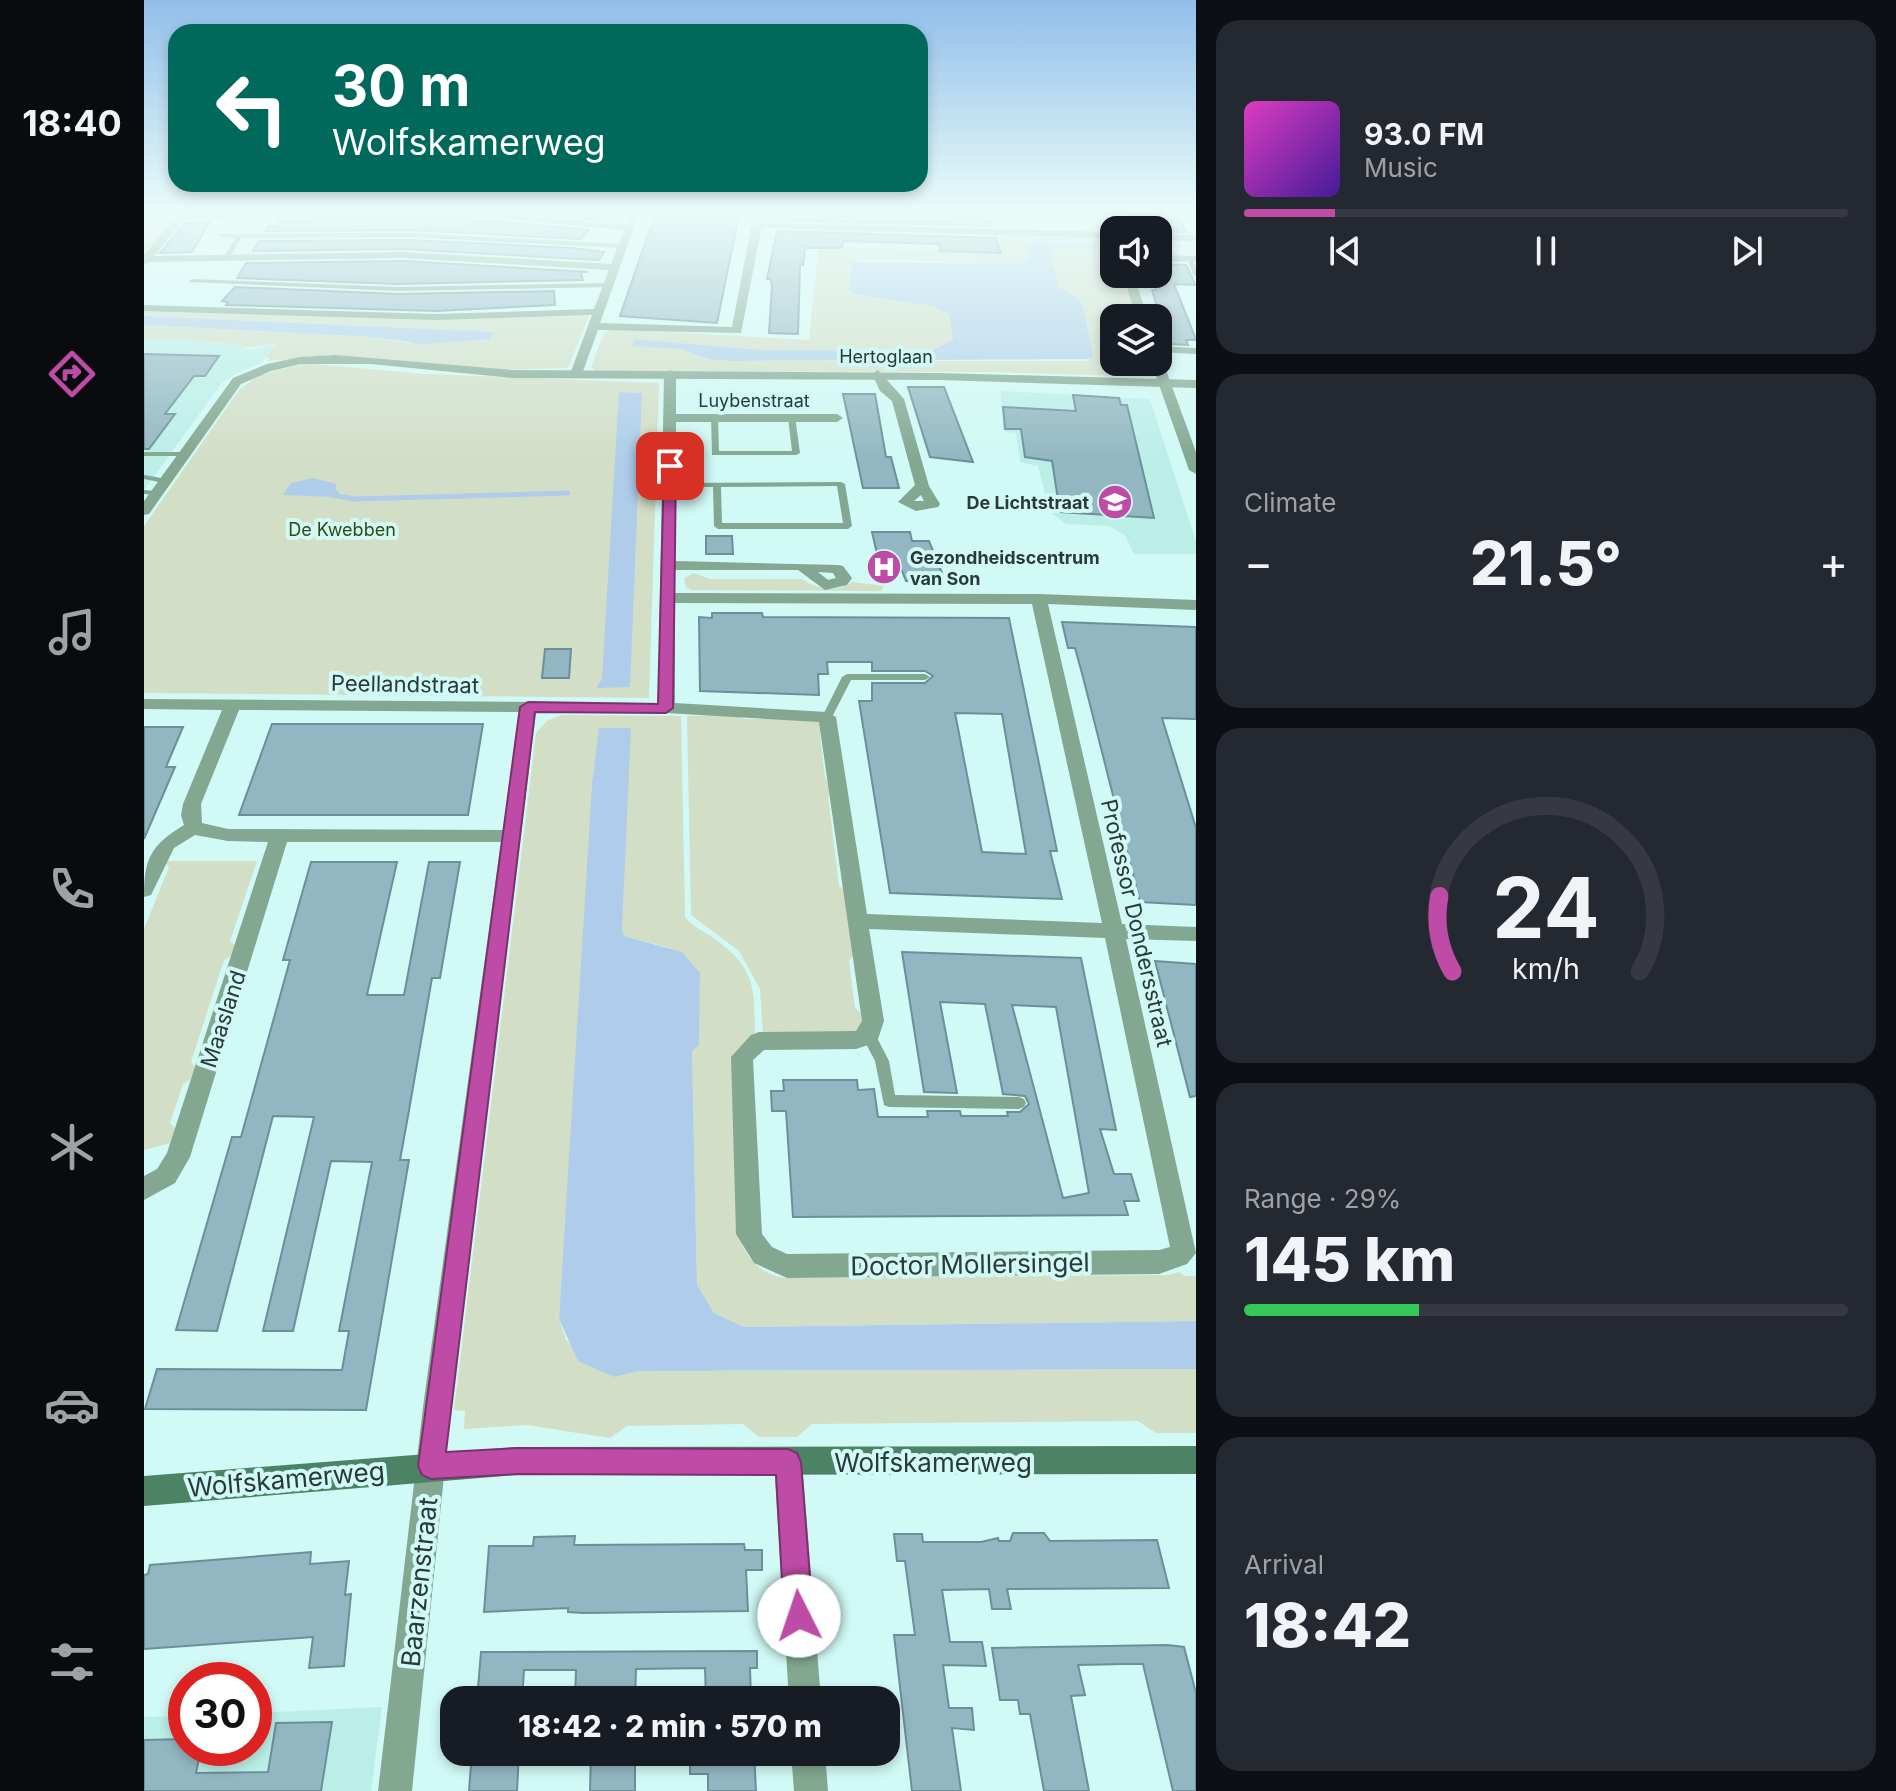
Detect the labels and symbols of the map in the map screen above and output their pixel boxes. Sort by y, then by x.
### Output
street label: Hertoglaan [839,346,933,367]
street label: Luybenstraat [698,390,810,411]
pin [636,432,704,500]
school or university icon: De Lichtstraat [1096,483,1134,521]
place label: De Lichtstraat [966,492,1089,513]
park label: De Kwebben [288,519,396,540]
place label: Gezondheidscentrum van Son [910,547,1100,589]
hospital icon: Gezondheidscentrum van Son [865,548,903,586]
street label: Peellandstraat [331,670,479,698]
street label: Professor Dondersstraat [1096,797,1178,1049]
street label: Maasland [195,967,251,1071]
street label: Doctor Mollersingel [850,1246,1090,1282]
street label: Wolfskamerweg [834,1447,1032,1478]
street label: Wolfskamerweg [186,1455,386,1503]
street label: Baarzenstraat [395,1496,443,1668]
position arrow [757,1574,841,1658]
speed limit sign: 30 [168,1662,272,1766]

